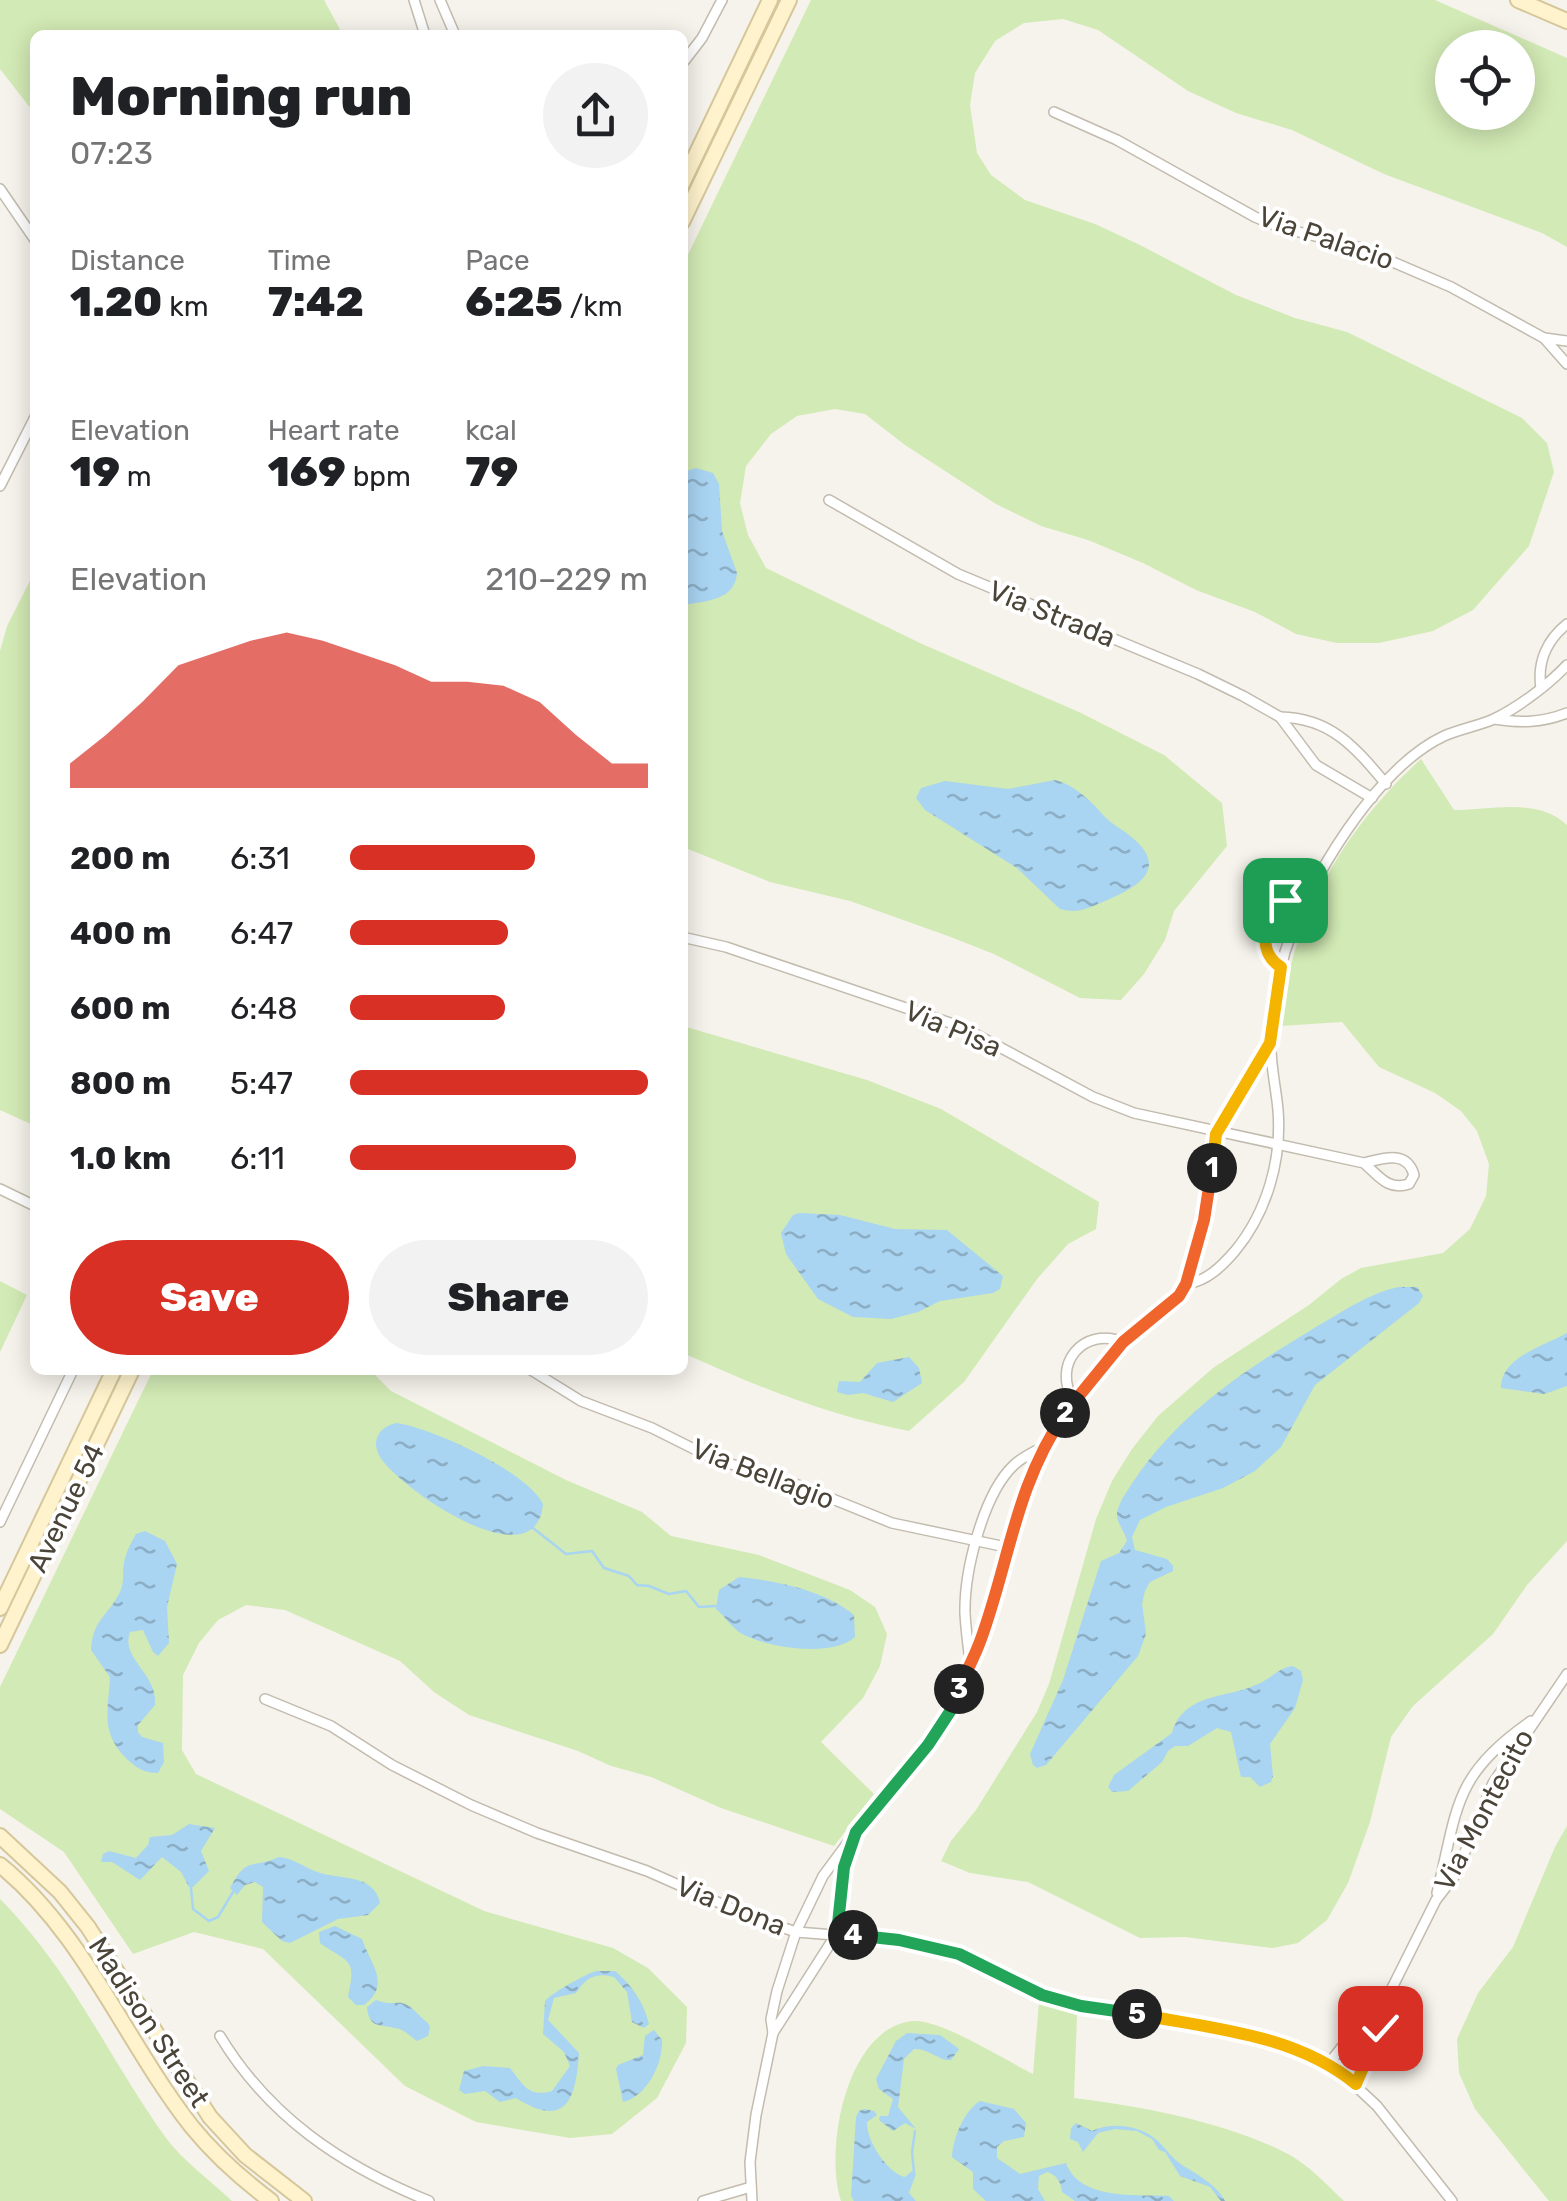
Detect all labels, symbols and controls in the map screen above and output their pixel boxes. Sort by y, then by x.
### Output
map controls [1435,30,1535,130]
button: locate [1435,30,1535,130]
button: share [543,63,648,168]
text: Morning run [70,64,412,129]
text: 07:23 [70,134,153,172]
street label: Via Palacio [1254,199,1398,277]
text: Distance [70,244,185,277]
text: Time [268,244,331,277]
text: Pace [465,244,530,277]
text: 1.20 [70,277,162,327]
text: 7:42 [268,277,364,327]
text: 6:25 [465,277,563,327]
text: km [162,290,209,323]
text: /km [563,290,623,323]
text: Elevation [70,414,190,447]
text: Heart rate [268,414,400,447]
text: kcal [465,414,517,447]
text: 19 [70,447,120,497]
text: 169 [268,447,346,497]
text: 79 [465,447,518,497]
text: m [120,460,152,493]
text: bpm [346,460,411,493]
text: Elevation [70,560,207,598]
text: 210–229 m [485,560,648,598]
street label: Via Strada [984,574,1120,654]
text: 200 m [70,839,170,877]
text: 6:31 [230,839,290,877]
pin [1243,858,1328,943]
icon: arrive [1258,873,1313,928]
text: 400 m [70,914,172,952]
text: 6:47 [230,914,293,952]
text: 600 m [70,989,170,1027]
text: 6:48 [230,989,298,1027]
street label: Via Pisa [900,994,1006,1064]
text: 800 m [70,1064,171,1102]
text: 5:47 [230,1064,293,1102]
text: 1.0 km [70,1139,171,1177]
text: 6:11 [230,1139,285,1177]
pin: 1 [1187,1143,1237,1193]
text: 1 [1205,1151,1219,1184]
button: Save [70,1240,349,1355]
button: Share [369,1240,648,1355]
pin: 2 [1040,1388,1090,1438]
text: 2 [1056,1396,1074,1429]
street label: Via Bellagio [687,1432,839,1516]
street label: Avenue 54 [21,1438,111,1578]
pin: 3 [934,1664,984,1714]
text: 3 [950,1672,968,1705]
street label: Via Montecito [1428,1724,1540,1896]
street label: Via Dona [671,1869,791,1943]
pin: 4 [828,1910,878,1960]
text: 4 [843,1918,863,1951]
street label: Madison Street [82,1931,216,2113]
pin [1338,1986,1423,2071]
pin: 5 [1112,1989,1162,2039]
text: 5 [1128,1997,1146,2030]
icon: check [1353,2001,1408,2056]

